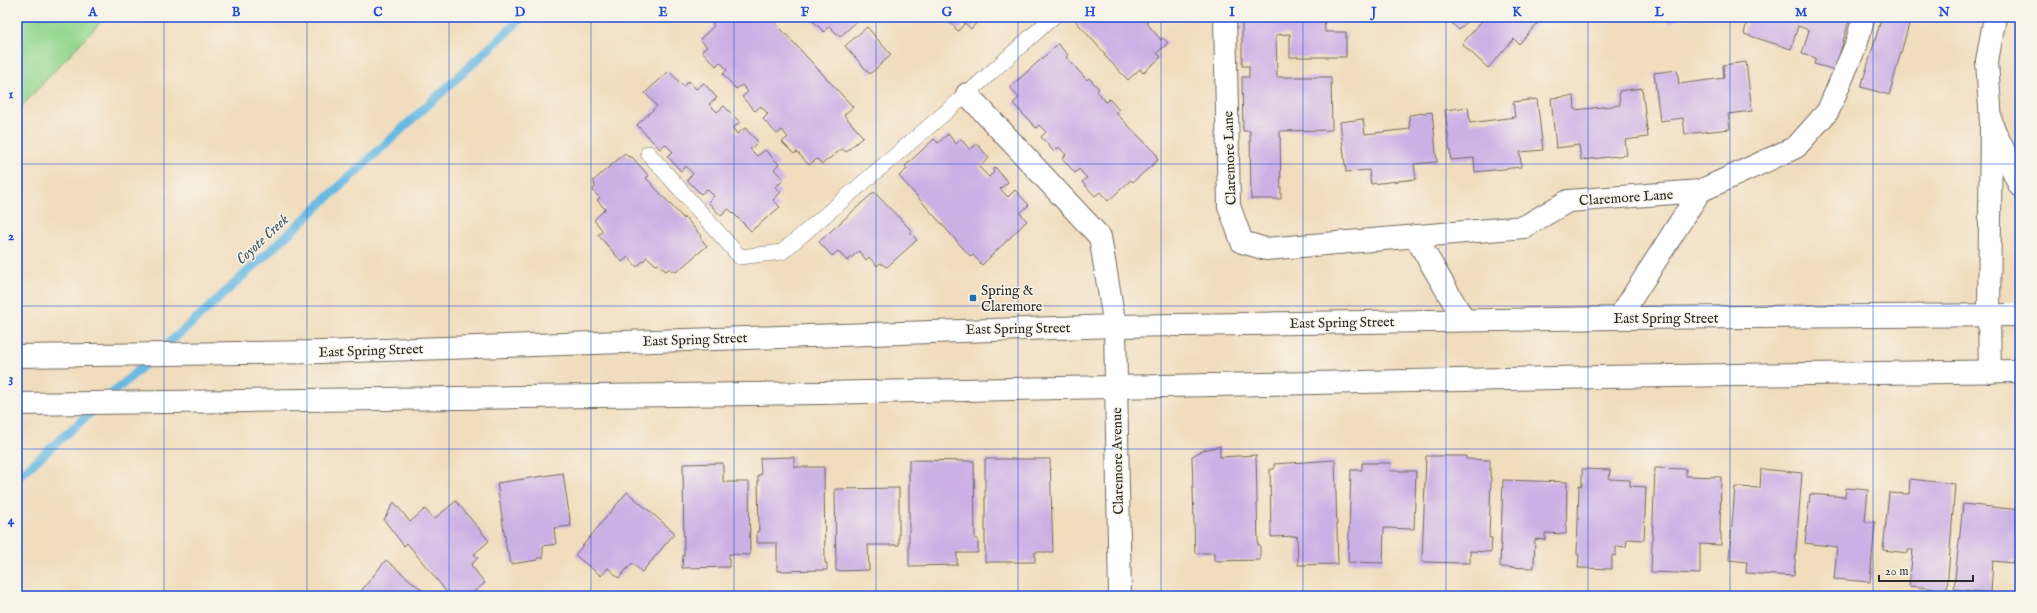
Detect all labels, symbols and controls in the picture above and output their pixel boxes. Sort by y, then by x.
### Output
text: A [88,4,99,21]
text: B [232,4,241,21]
text: C [373,4,383,21]
text: D [515,4,526,21]
text: E [658,4,668,21]
text: F [801,4,810,21]
text: G [942,4,953,21]
text: H [1084,4,1096,21]
text: I [1229,4,1235,21]
text: J [1369,4,1377,21]
text: K [1512,4,1522,21]
text: L [1653,4,1664,21]
text: M [1795,4,1808,21]
text: N [1937,4,1950,21]
text: 1 [9,86,14,103]
street label: Claremore Lane [1219,110,1241,205]
street label: Claremore Lane [1578,186,1674,210]
water label: Coyote Creek [232,210,293,269]
text: 2 [8,228,14,245]
place label: Spring & Claremore [981,282,1043,316]
marker: Spring & Claremore [968,293,978,303]
street label: East Spring Street [1613,310,1719,328]
street label: East Spring Street [1289,313,1395,333]
street label: East Spring Street [965,319,1071,339]
street label: East Spring Street [642,329,748,351]
street label: East Spring Street [318,340,424,362]
text: 3 [9,370,14,387]
street label: Claremore Avenue [1108,407,1128,515]
text: 4 [8,512,15,529]
scale bar [1879,557,1973,583]
text: 20 m [1885,564,1908,579]

